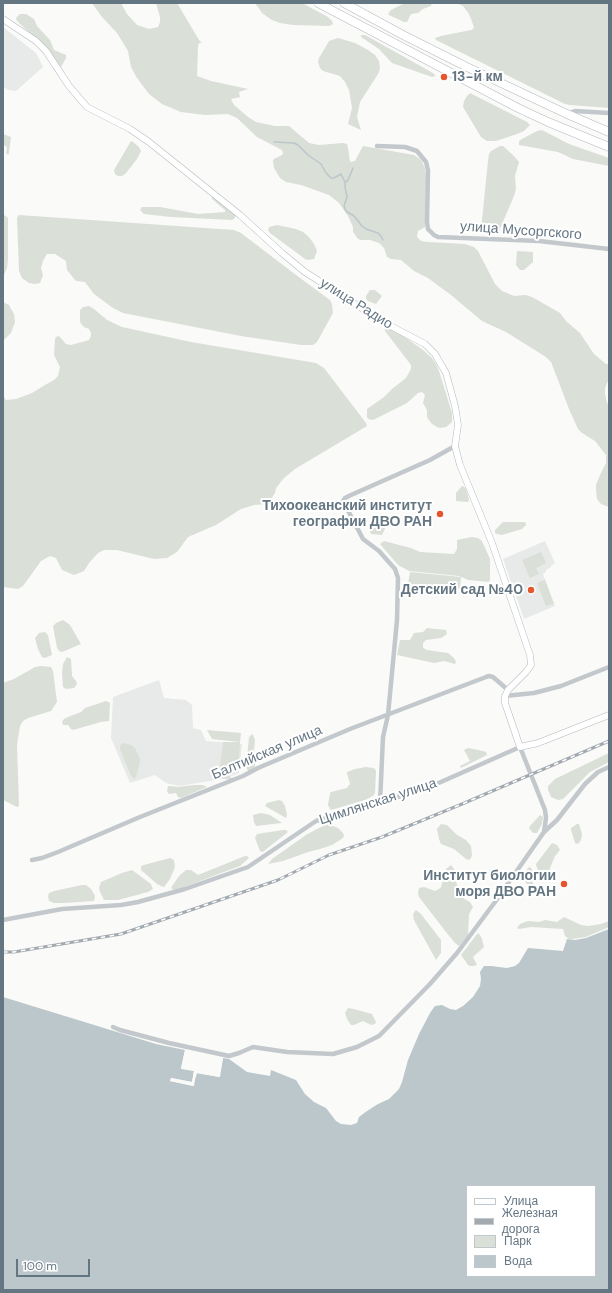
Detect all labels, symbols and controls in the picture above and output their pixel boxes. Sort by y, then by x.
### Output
place label: 13-й км [452,69,503,85]
marker: 13-й км [439,72,449,82]
street label: улица Мусоргского [460,218,582,244]
street label: улица Радио [317,275,395,333]
place label: Тихоокеанский институт географии ДВО РАН [262,498,432,530]
marker: Тихоокеанский институт географии ДВО РАН [435,509,445,519]
place label: Детский сад №40 [401,582,523,598]
marker: Детский сад №40 [526,585,536,595]
street label: Балтийская улица [209,722,325,784]
street label: Цимлянская улица [317,775,439,829]
place label: Институт биологии моря ДВО РАН [423,868,556,900]
marker: Институт биологии моря ДВО РАН [559,879,569,889]
legend [466,1185,596,1277]
text: Улица [504,1193,538,1209]
text: Железная дорога [502,1205,558,1237]
text: Парк [504,1233,531,1249]
scale bar [18,1251,92,1277]
text: Вода [504,1253,532,1269]
text: 100 m [23,1258,57,1274]

